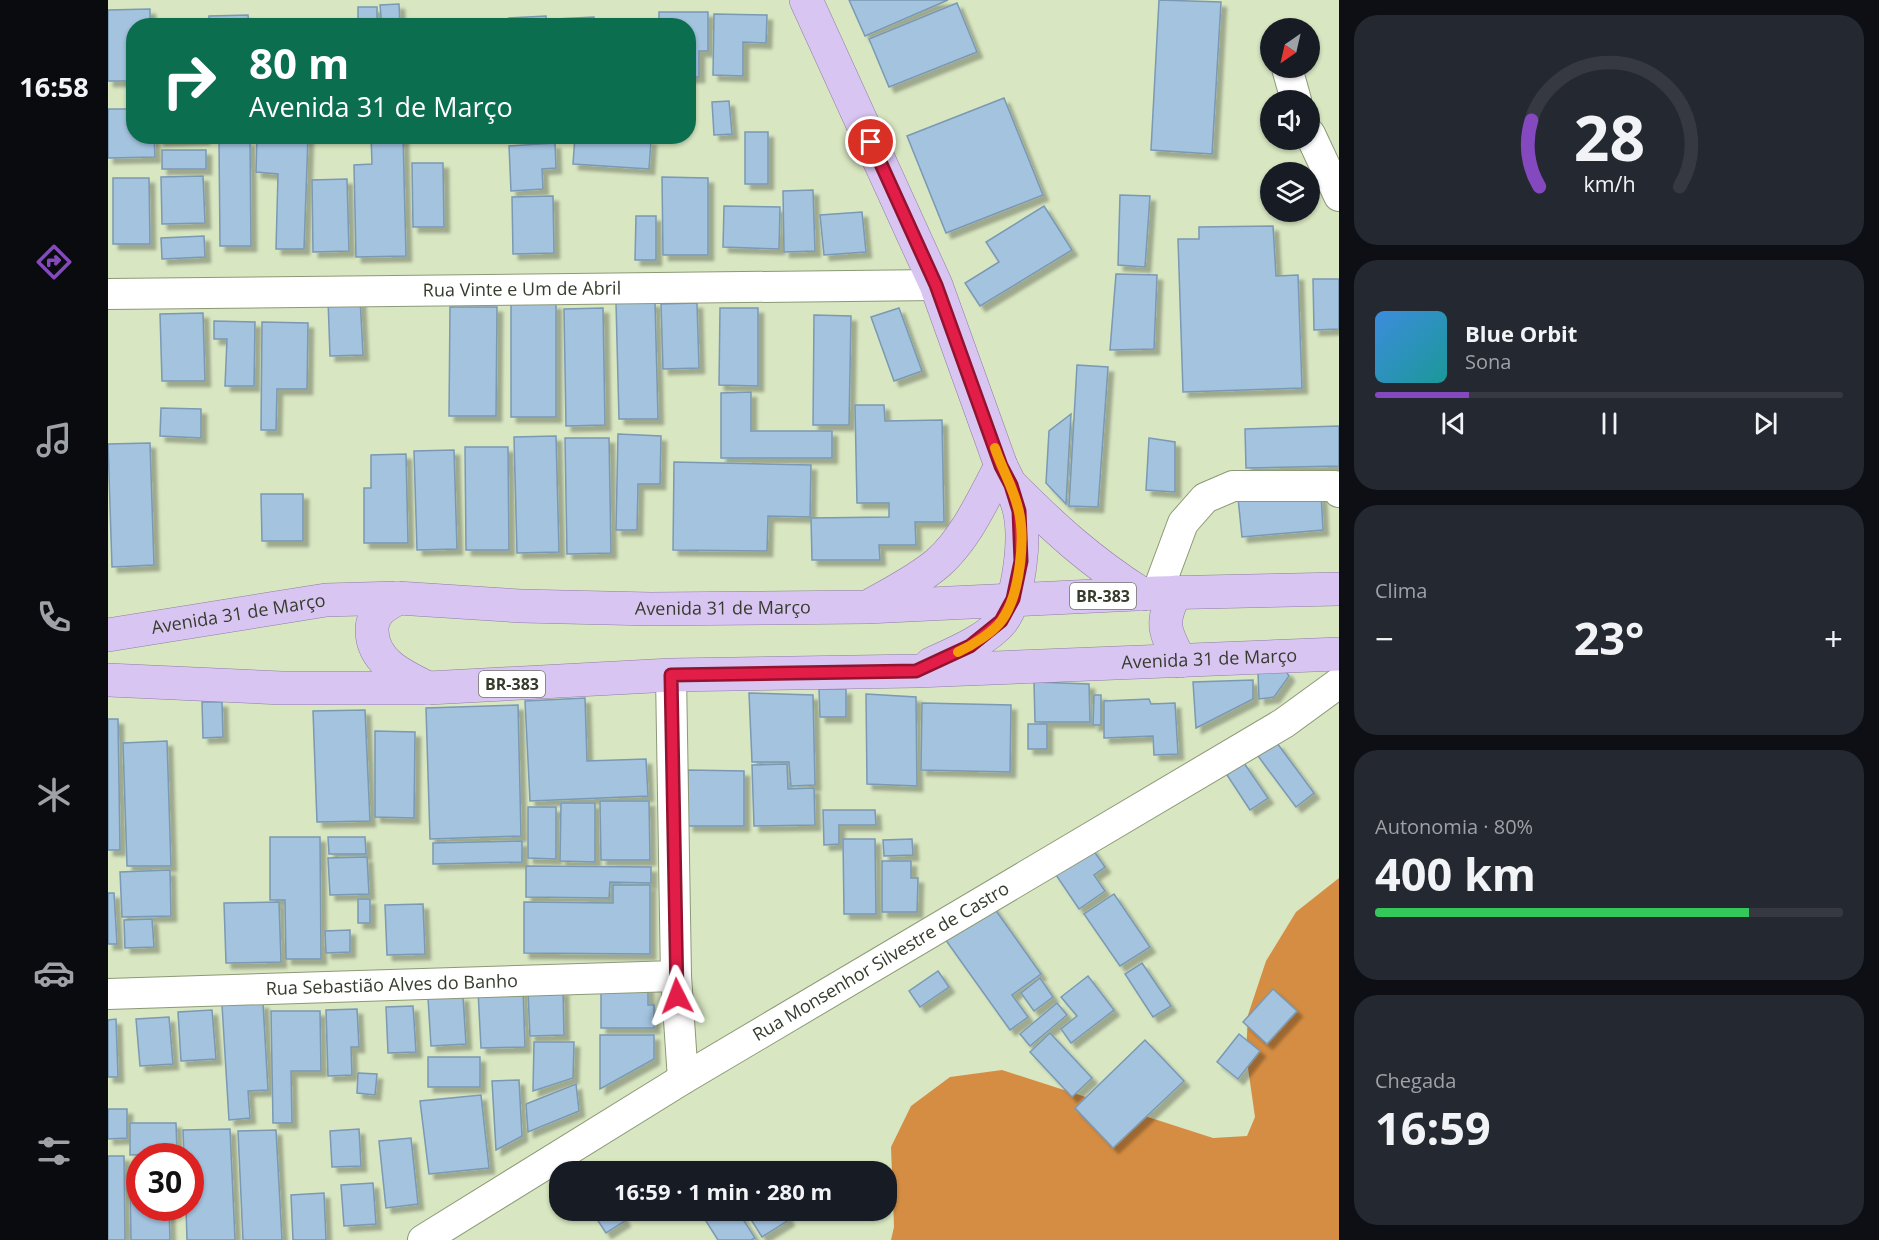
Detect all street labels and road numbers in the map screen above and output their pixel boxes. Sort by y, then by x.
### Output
street label: Rua Vinte e Um de Abril [423,275,621,302]
road number: BR-383 [1070,583,1136,609]
street label: Avenida 31 de Março [149,587,327,639]
street label: Avenida 31 de Março [635,595,811,620]
street label: Avenida 31 de Março [1121,643,1298,674]
road number: BR-383 [479,671,545,697]
street label: Rua Monsenhor Silvestre de Castro [748,876,1013,1046]
street label: Rua Sebastião Alves do Banho [265,968,518,1000]

